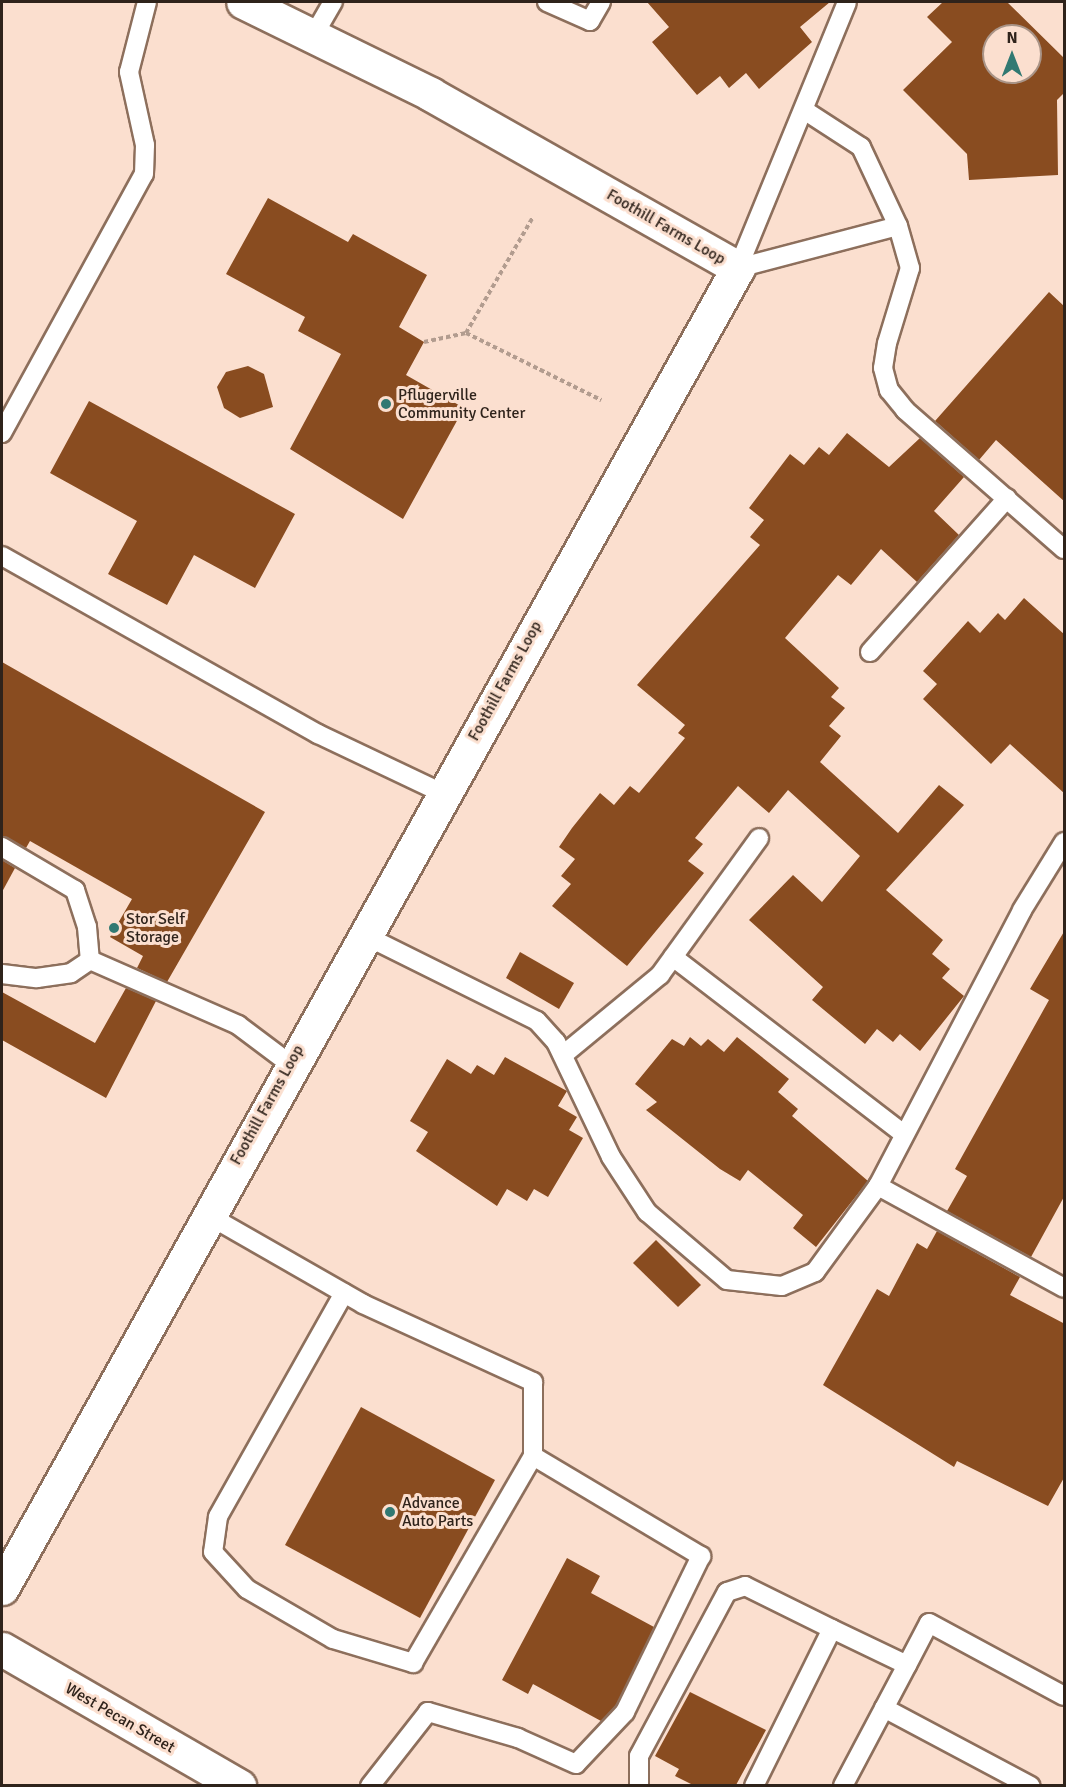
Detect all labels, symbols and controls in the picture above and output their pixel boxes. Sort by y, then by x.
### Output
north arrow [982,24,1042,84]
text: N [1006,28,1018,48]
street label: Foothill Farms Loop [603,185,729,269]
place label: Pflugerville Community Center [398,385,525,423]
marker: Pflugerville Community Center [379,397,393,411]
street label: Foothill Farms Loop [464,618,546,744]
place label: Stor Self Storage [126,909,185,947]
marker: Stor Self Storage [107,921,121,935]
street label: Foothill Farms Loop [226,1042,308,1168]
place label: Advance Auto Parts [402,1493,473,1531]
marker: Advance Auto Parts [383,1505,397,1519]
street label: West Pecan Street [62,1679,178,1757]

